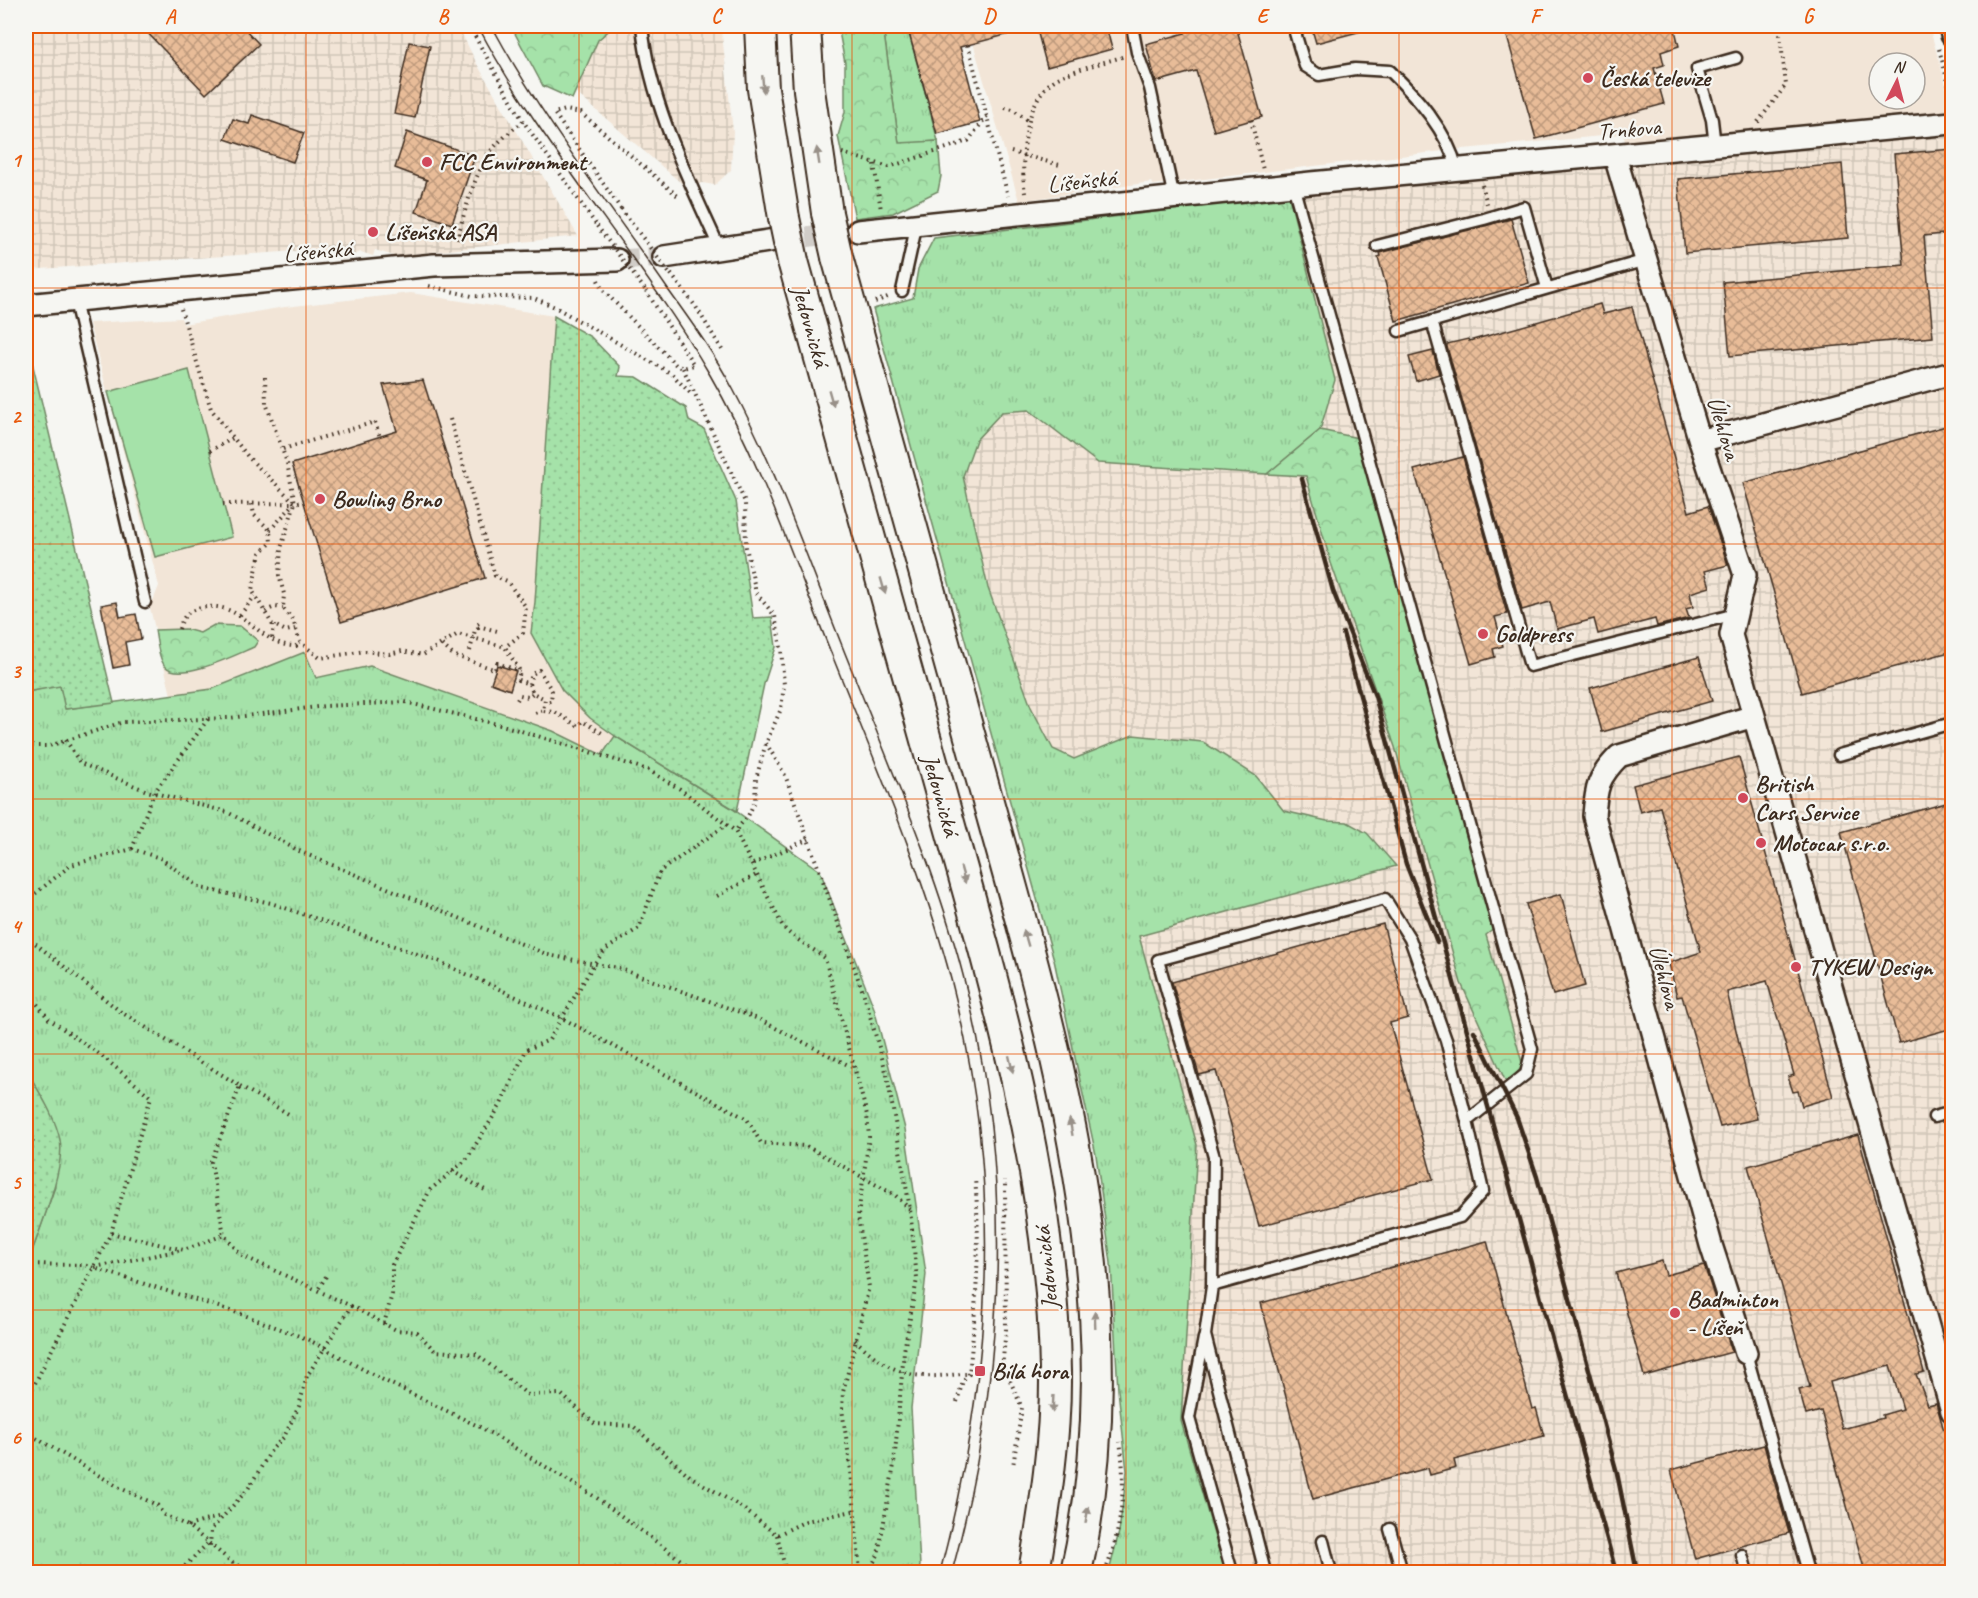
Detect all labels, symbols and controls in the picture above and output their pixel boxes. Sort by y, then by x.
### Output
text: A [165,4,177,29]
text: B [438,4,450,29]
text: C [711,4,723,29]
text: D [983,4,997,29]
text: E [1257,4,1271,29]
text: F [1530,4,1544,29]
text: G [1803,4,1816,29]
north arrow [1867,51,1927,111]
text: N [1892,57,1908,78]
place label: Česká televize [1600,63,1712,93]
marker: Česká televize [1581,71,1595,85]
one-way arrow [759,74,768,93]
street label: Trnkova [1596,111,1663,147]
one-way arrow [813,146,822,165]
place label: FCC Environment [439,147,589,177]
text: 1 [12,148,23,173]
marker: FCC Environment [420,155,434,169]
street label: Líšeňská [1046,162,1120,200]
place label: Líšeňská ASA [385,217,498,247]
marker: Líšeňská ASA [366,225,380,239]
street label: Líšeňská [282,233,356,269]
street label: Jedovnická [785,281,838,373]
one-way arrow [827,389,836,407]
street label: Úlehlova [1700,393,1748,465]
text: 2 [12,404,23,429]
place label: Bowling Brno [332,484,443,514]
marker: Bowling Brno [313,492,327,506]
one-way arrow [879,577,888,595]
place label: Goldpress [1495,619,1575,649]
marker: Goldpress [1476,627,1490,641]
text: 3 [12,659,23,684]
street label: Jedovnická [915,750,968,842]
place label: British Cars Service [1755,769,1860,827]
marker: British Cars Service [1736,791,1750,805]
place label: Motocar s.r.o. [1773,828,1890,858]
marker: Motocar s.r.o. [1754,836,1768,850]
one-way arrow [959,866,969,884]
text: 4 [12,914,24,939]
one-way arrow [1020,928,1030,947]
street label: Úlehlova [1642,942,1688,1014]
place label: TYKEW Design [1808,952,1935,982]
marker: TYKEW Design [1789,960,1803,974]
one-way arrow [1007,1055,1017,1074]
one-way arrow [1067,1117,1076,1136]
text: 5 [12,1170,23,1195]
street label: Jedovnická [1026,1222,1065,1312]
place label: Badminton - Líšeň [1687,1284,1779,1342]
marker: Badminton - Líšeň [1668,1306,1682,1320]
one-way arrow [1091,1311,1100,1330]
place label: Bílá hora [992,1356,1070,1386]
marker: Bílá hora [973,1364,987,1378]
one-way arrow [1048,1395,1058,1414]
text: 6 [11,1425,22,1450]
one-way arrow [1082,1505,1091,1524]

